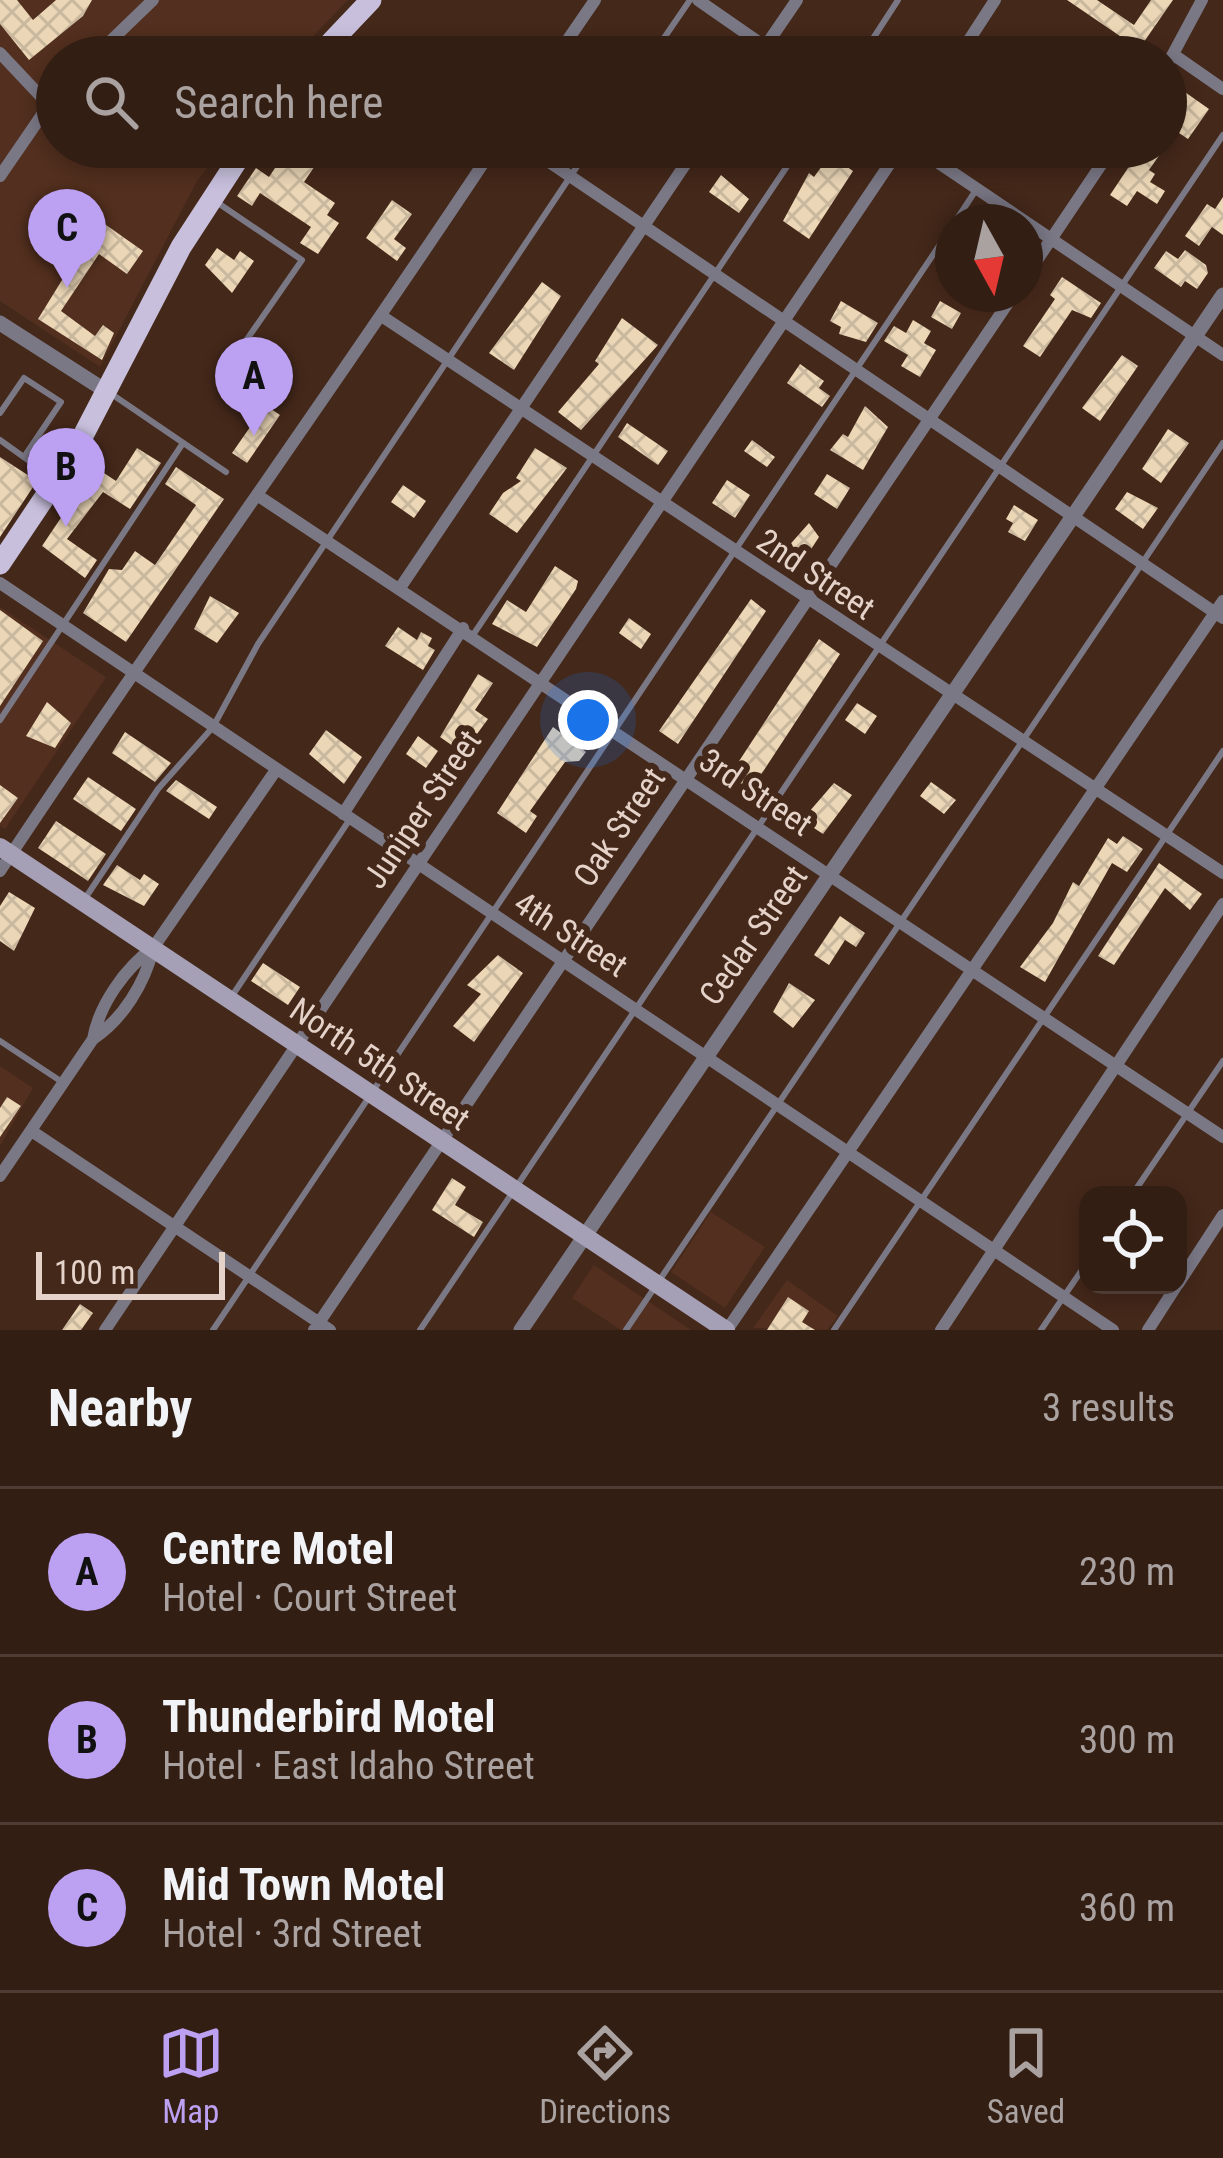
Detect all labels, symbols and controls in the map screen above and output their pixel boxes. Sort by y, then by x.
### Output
search box [36,36,1187,168]
icon: search [78,69,144,135]
text: Search here [174,76,383,129]
pin: C [28,189,106,288]
north arrow [935,204,1043,312]
pin: A [215,337,293,436]
pin: B [27,428,105,527]
street label: 2nd Street [750,520,882,628]
your location [558,690,618,750]
street label: Juniper Street [355,723,489,895]
street label: 3rd Street [692,740,820,844]
street label: Oak Street [565,760,673,894]
street label: Cedar Street [691,858,815,1012]
street label: 4th Street [507,883,635,985]
street label: North 5th Street [283,990,477,1138]
map controls [1079,1186,1187,1294]
button: locate [1079,1186,1187,1294]
scale bar [36,1246,225,1299]
text: 100 m [54,1253,135,1292]
text: Nearby [48,1379,192,1438]
text: 3 results [1042,1385,1175,1431]
text: Centre Motel [162,1522,395,1575]
text: A [75,1549,99,1595]
text: 230 m [1079,1549,1175,1595]
text: Hotel · Court Street [162,1575,457,1621]
text: Thunderbird Motel [162,1690,496,1743]
text: B [76,1717,98,1763]
text: 300 m [1079,1717,1175,1763]
text: Hotel · East Idaho Street [162,1743,535,1789]
text: Mid Town Motel [162,1858,445,1911]
text: C [76,1885,98,1931]
text: 360 m [1079,1885,1175,1931]
text: Hotel · 3rd Street [162,1911,422,1957]
tab: Map [158,2020,224,2131]
tab: Directions [539,2020,671,2131]
tab: Saved [987,2020,1065,2131]

